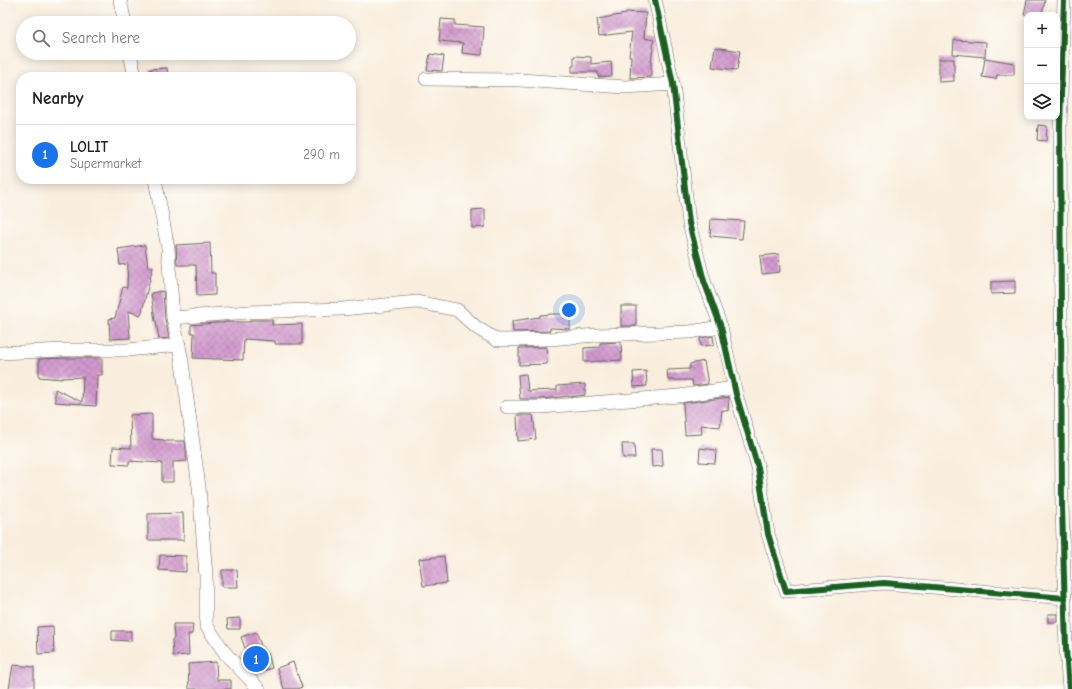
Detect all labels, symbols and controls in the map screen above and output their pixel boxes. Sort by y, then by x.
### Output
map controls [1024,12,1060,120]
button: + [1024,12,1060,48]
search box [16,16,356,60]
icon: search [30,27,52,49]
text: Search here [62,29,140,47]
button: − [1024,48,1060,84]
button: layers [1024,84,1060,120]
text: Nearby [32,89,83,108]
text: LOLIT [70,138,108,156]
text: 1 [42,147,48,162]
text: 290 m [303,147,340,162]
text: Supermarket [70,156,141,171]
your location [559,300,579,320]
pin: 1 [243,644,269,674]

